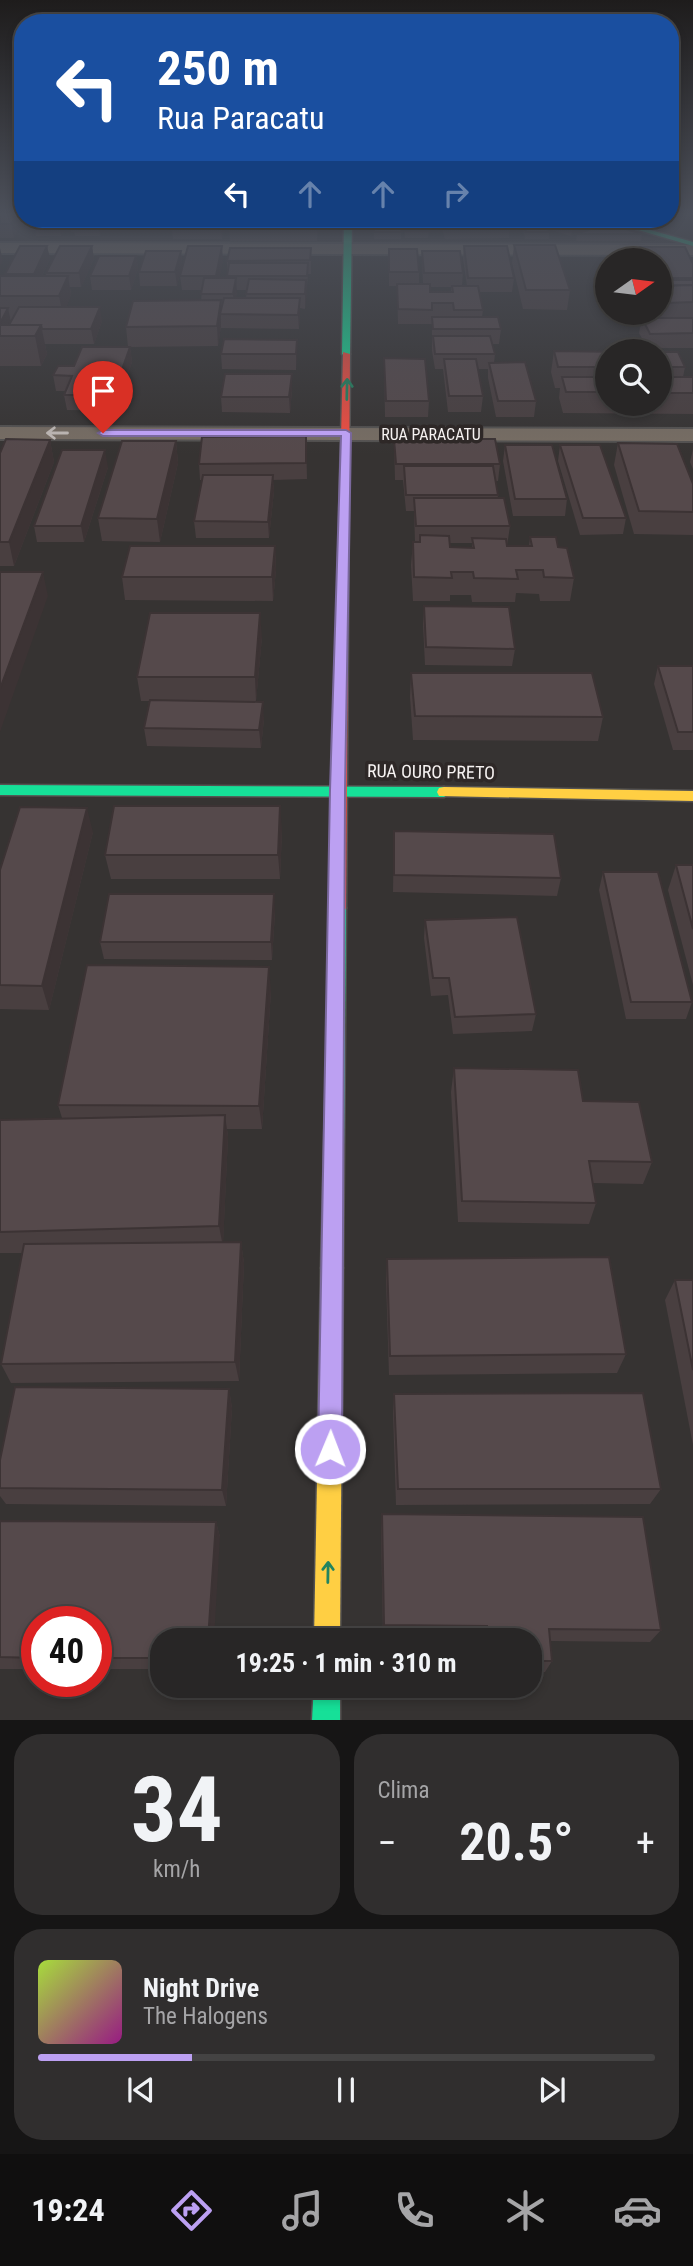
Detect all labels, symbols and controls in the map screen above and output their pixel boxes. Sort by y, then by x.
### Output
text: 250 m [157,40,279,97]
icon: left [42,42,133,133]
text: Rua Paracatu [157,99,325,137]
icon: left [218,175,256,213]
icon: ahead [291,175,329,213]
icon: ahead [364,175,402,213]
icon: right [437,175,475,213]
north arrow [595,248,672,326]
map controls [595,248,672,416]
button: search [595,339,672,416]
pin [73,361,133,433]
icon: arrive [84,372,122,410]
one-way arrow [340,377,353,400]
street label: RUA PARACATU [381,425,481,444]
one-way arrow [46,426,69,440]
street label: RUA OURO PRETO [367,760,495,783]
position arrow [293,1412,367,1486]
one-way arrow [321,1560,335,1583]
speed limit sign: 40 [21,1606,112,1697]
text: 19:25 · 1 min · 310 m [236,1648,456,1678]
text: 34 [131,1757,223,1863]
text: Clima [378,1777,429,1804]
text: 20.5° [459,1812,573,1873]
text: − [378,1821,397,1865]
text: + [636,1821,655,1865]
text: km/h [153,1856,200,1883]
text: Night Drive [143,1973,259,2003]
text: The Halogens [143,2003,268,2030]
icon: previous [122,2071,160,2109]
icon: pause [327,2071,365,2109]
icon: next [533,2071,571,2109]
icon: directions [167,2186,216,2235]
icon: music [278,2186,327,2235]
icon: phone [390,2186,439,2235]
icon: climate [501,2186,550,2235]
icon: car [613,2186,662,2235]
text: 19:24 [31,2191,105,2229]

